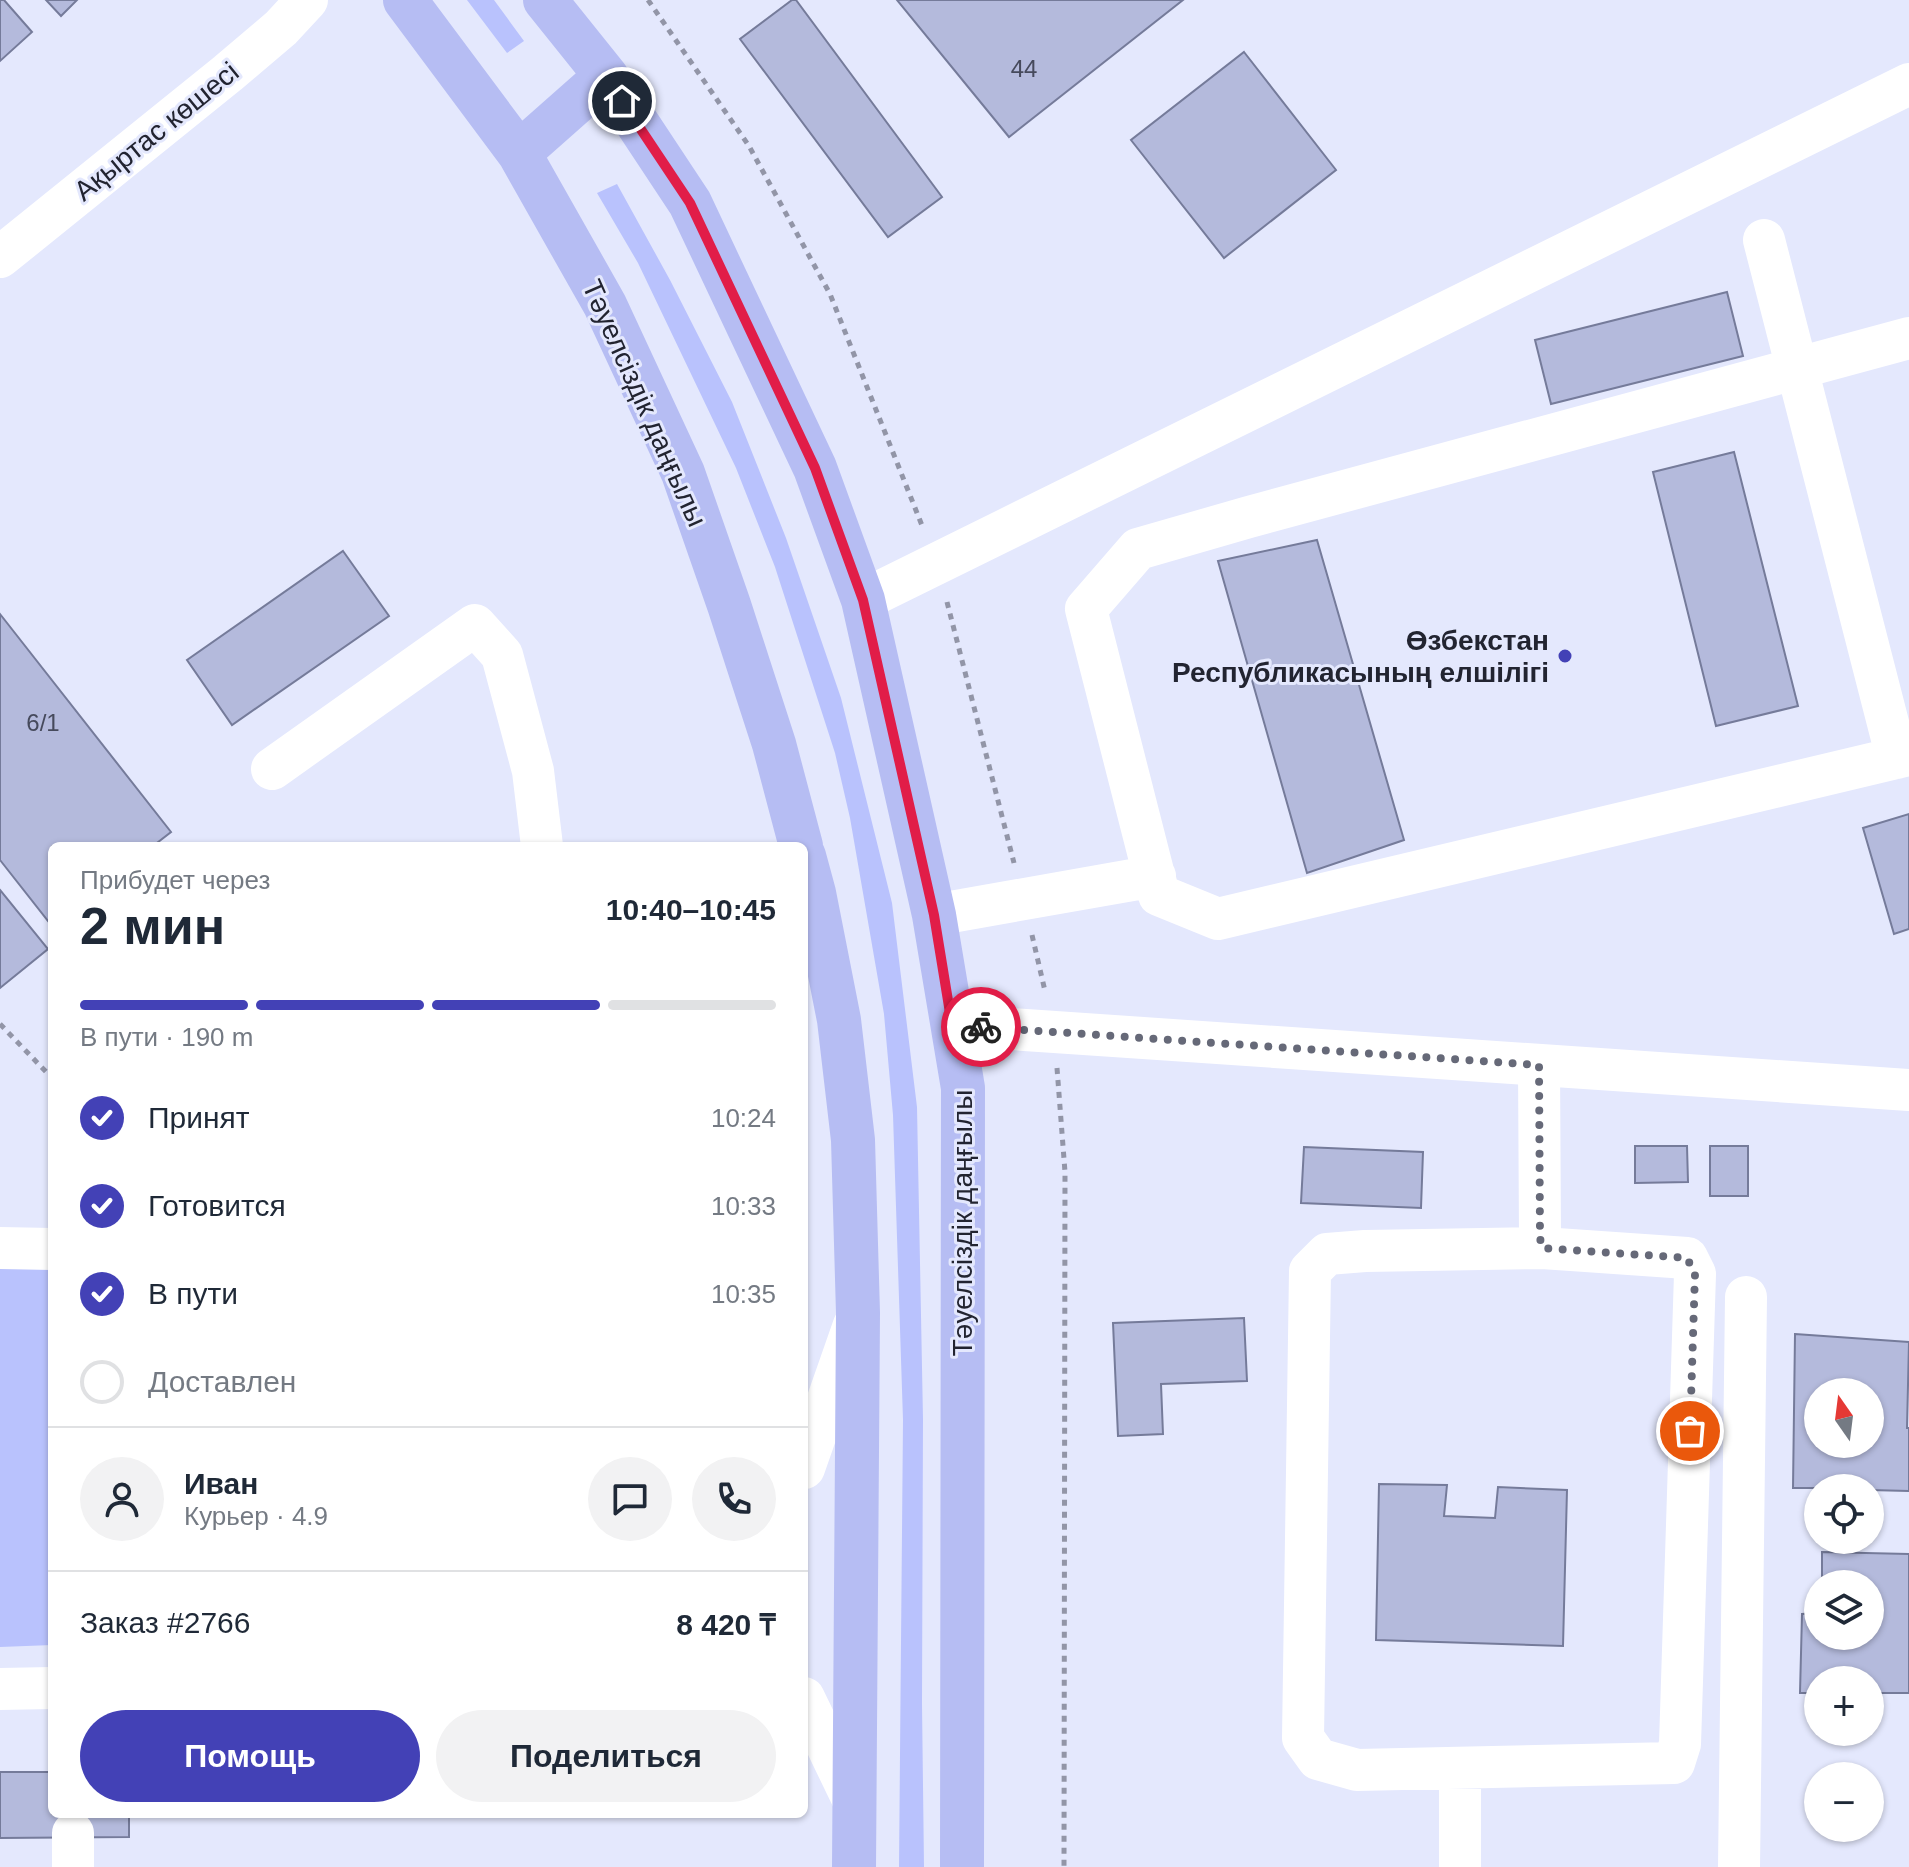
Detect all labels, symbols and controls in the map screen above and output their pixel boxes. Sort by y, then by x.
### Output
house number: 44 [1011,55,1037,82]
street label: Ақыртас көшесі [68,56,245,207]
pin [588,67,656,135]
icon: home [600,79,644,123]
street label: Тәуелсіздік даңғылы [576,275,713,531]
place label: Өзбекстан Республикасының елшілігі [1172,625,1549,688]
marker: Өзбекстан Республикасының елшілігі [1556,647,1574,665]
house number: 6/1 [26,709,60,736]
text: Прибудет через [80,865,270,895]
text: 10:40–10:45 [606,893,776,926]
text: 2 мин [80,897,225,955]
courier [941,987,1021,1067]
icon: bike [959,1005,1003,1049]
text: В пути · 190 m [80,1022,253,1052]
street label: Тәуелсіздік даңғылы [947,1090,978,1356]
icon: check [80,1096,124,1140]
text: Принят [148,1101,250,1134]
text: 10:24 [711,1103,776,1133]
icon: check [80,1184,124,1228]
text: Готовится [148,1189,286,1222]
text: 10:33 [711,1191,776,1221]
icon: check [80,1272,124,1316]
text: В пути [148,1277,238,1310]
text: 10:35 [711,1279,776,1309]
text: Доставлен [148,1365,296,1398]
north arrow [1804,1378,1884,1458]
map controls [1804,1378,1884,1842]
pin [1656,1397,1724,1465]
icon: bag [1668,1409,1712,1453]
button: person [80,1457,164,1541]
button: chat [588,1457,672,1541]
button: phone [692,1457,776,1541]
text: Иван [184,1467,258,1500]
button: locate [1804,1474,1884,1554]
text: Курьер · 4.9 [184,1501,328,1531]
button: layers [1804,1570,1884,1650]
text: Заказ #2766 [80,1606,250,1639]
text: 8 420 ₸ [676,1608,776,1641]
button: + [1804,1666,1884,1746]
button: Помощь [80,1710,420,1802]
button: Поделиться [436,1710,776,1802]
button: − [1804,1762,1884,1842]

